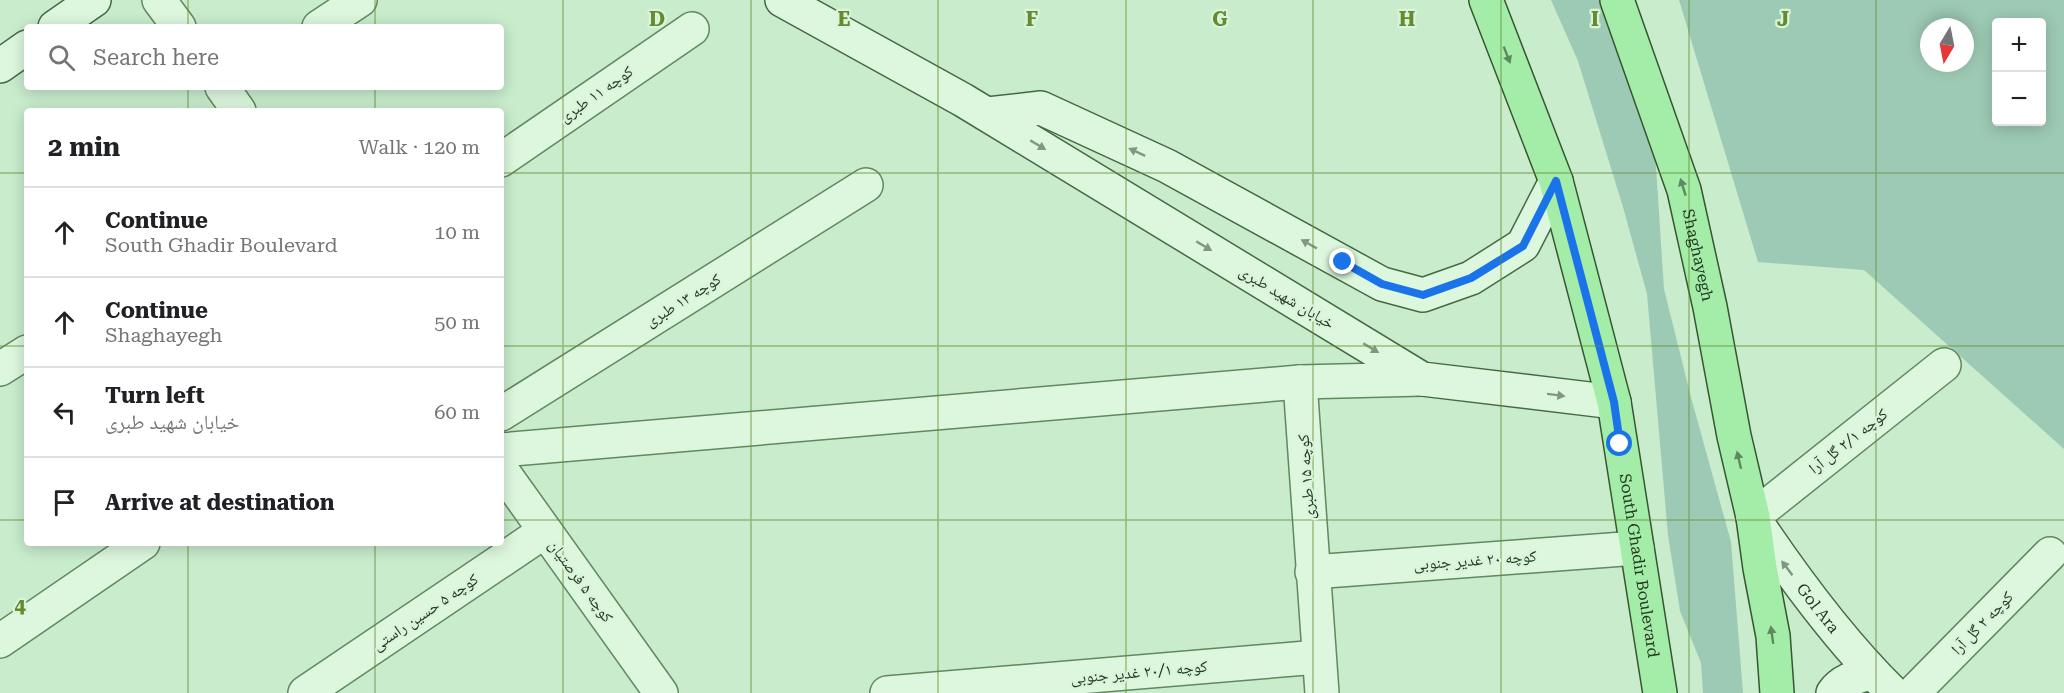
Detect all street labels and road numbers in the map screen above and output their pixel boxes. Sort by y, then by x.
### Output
street label: کوچه ۱۱ طبری [555,61,637,127]
street label: Shaghayegh [1679,207,1718,303]
street label: خیابان شهید طبری [1236,261,1338,334]
street label: کوچه ۱۳ طبری [642,269,725,332]
street label: کوچه ۲/۱ گل آرا [1805,404,1892,478]
street label: کوچه ۱۵ طبری [1294,433,1319,520]
street label: South Ghadir Boulevard [1616,472,1664,659]
street label: کوچه ۵ فرصتیان [544,536,618,627]
street label: کوچه ۲۰ غدیر جنوبی [1413,546,1538,575]
street label: کوچه ۵ حسین راستی [368,569,483,655]
street label: Gol Ara [1793,579,1844,637]
street label: کوچه ۲ گل آرا [1947,587,2018,659]
street label: کوچه ۲۰/۱ غدیر جنوبی [1070,657,1209,688]

